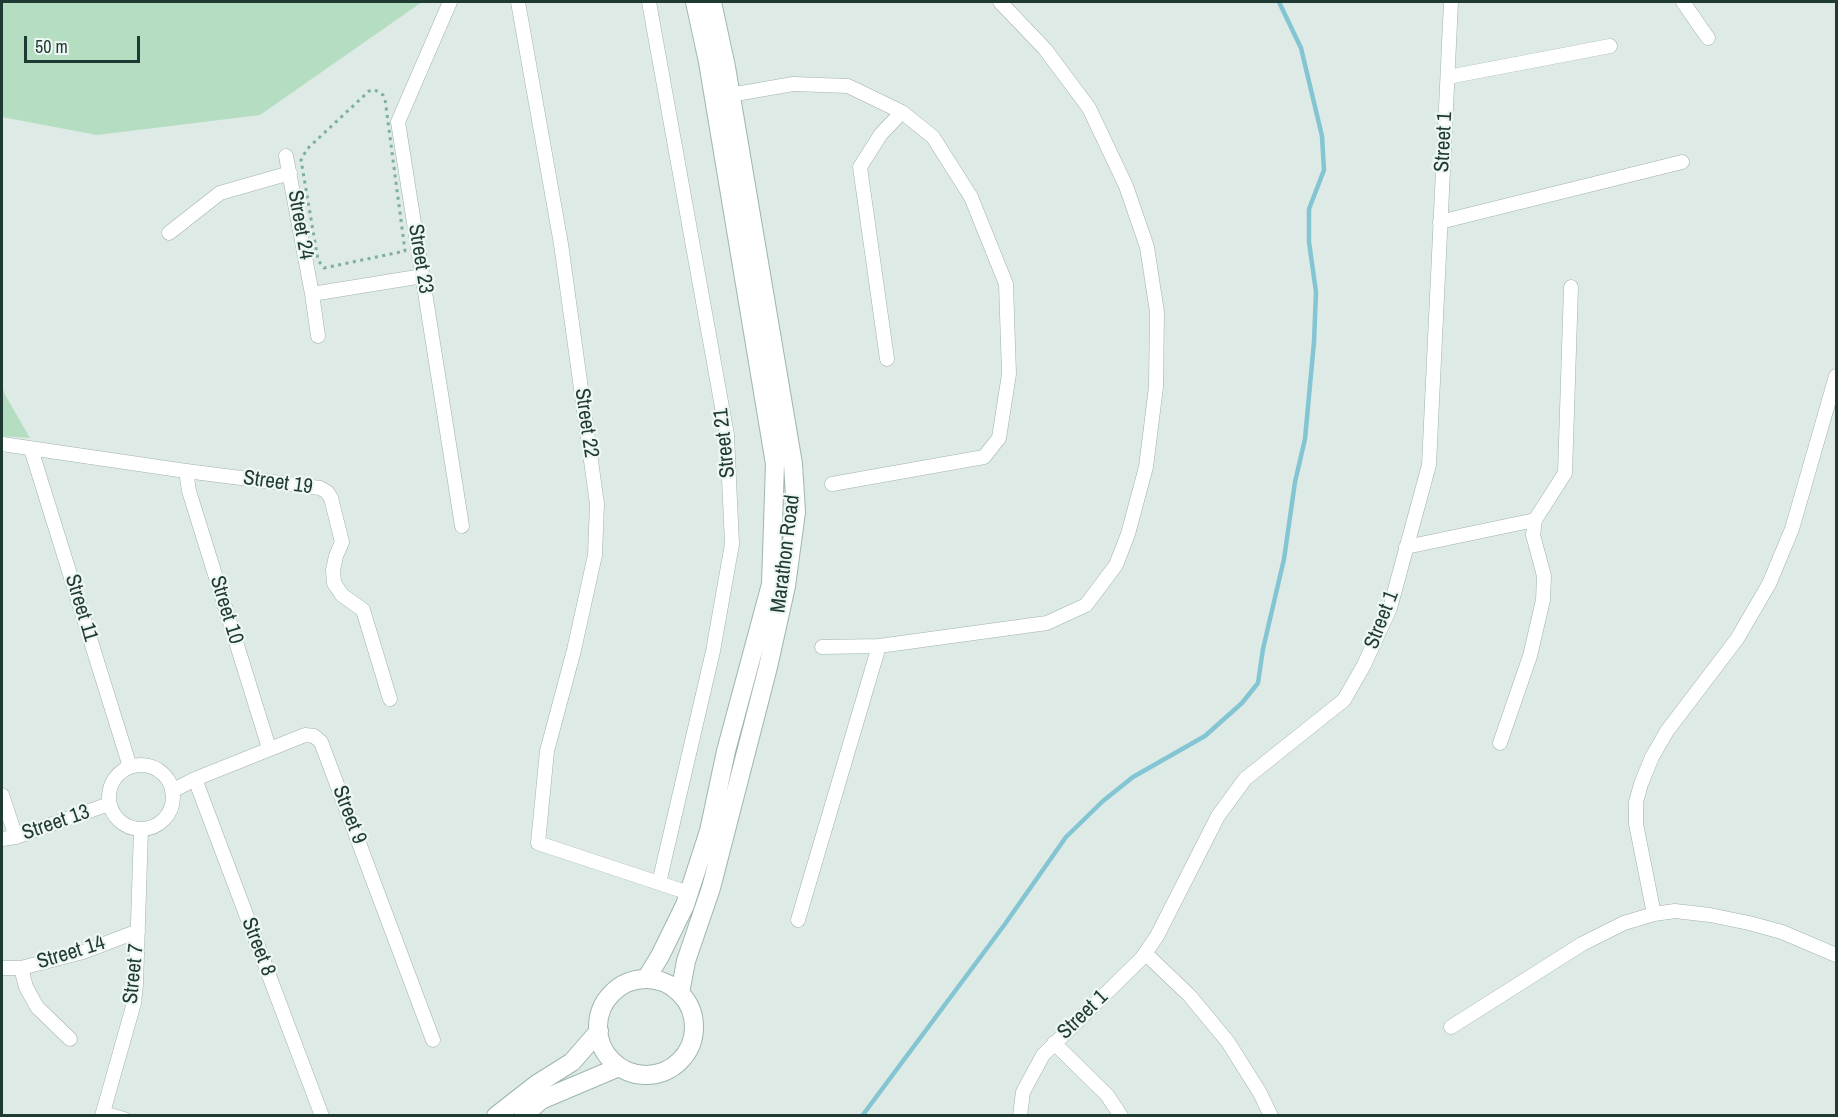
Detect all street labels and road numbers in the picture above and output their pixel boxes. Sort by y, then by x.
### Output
street label: Street 1 [1430,111,1458,173]
street label: Street 24 [282,188,318,262]
street label: Street 23 [402,223,438,295]
street label: Street 22 [569,387,603,459]
street label: Street 21 [709,407,741,479]
street label: Street 19 [242,466,314,500]
street label: Marathon Road [766,494,806,614]
street label: Street 11 [59,572,103,644]
street label: Street 10 [204,573,248,647]
street label: Street 1 [1359,587,1405,653]
street label: Street 9 [326,782,372,848]
street label: Street 13 [19,800,93,846]
street label: Street 8 [235,914,281,980]
street label: Street 14 [34,931,108,975]
street label: Street 7 [118,943,150,1005]
street label: Street 1 [1053,985,1113,1045]

